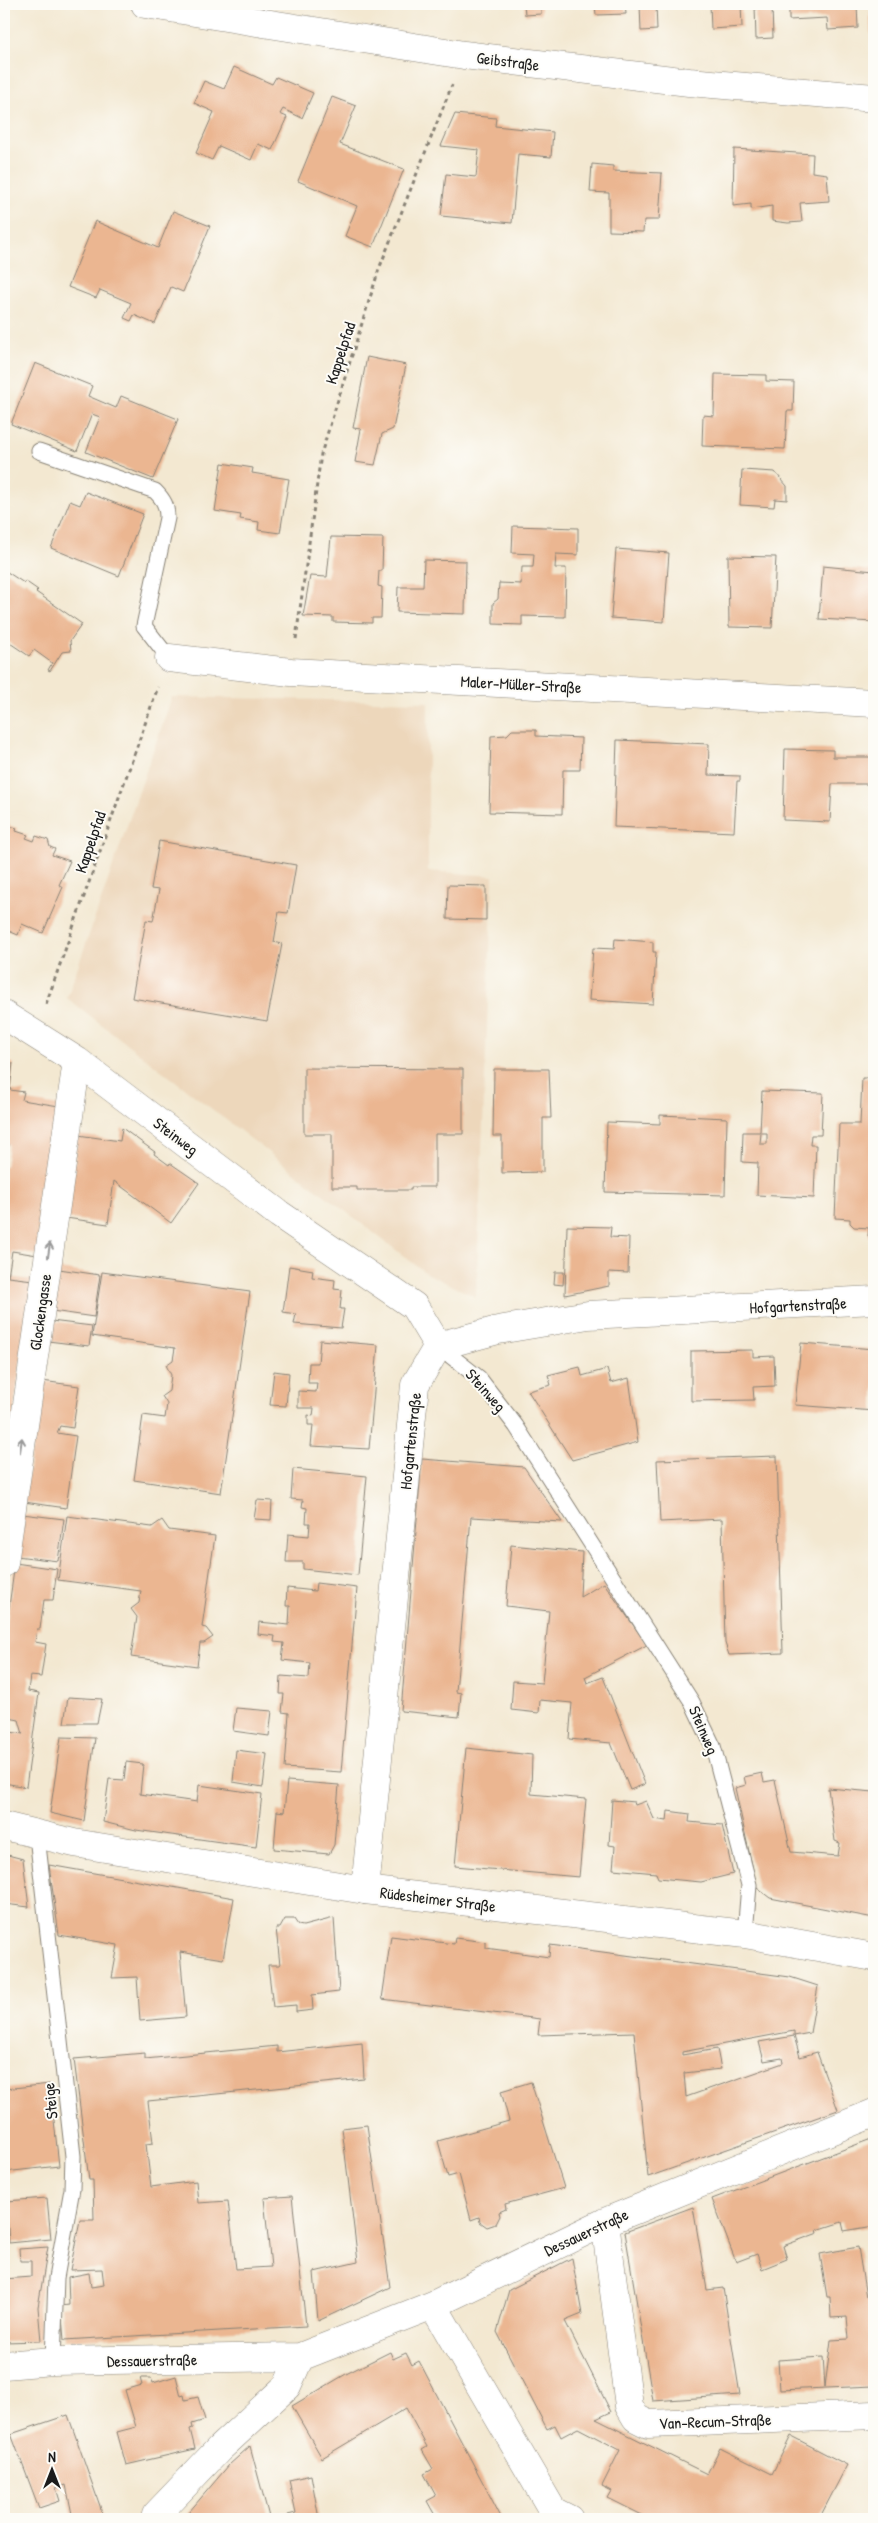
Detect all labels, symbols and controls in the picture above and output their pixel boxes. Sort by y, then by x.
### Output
street label: Geibstraße [475,46,541,76]
street label: Kappelpfad [320,319,360,387]
street label: Maler-Müller-Straße [460,670,583,698]
street label: Kappelpfad [69,808,111,876]
street label: Steinweg [149,1112,203,1160]
one-way arrow [44,1242,54,1258]
street label: Glockengasse [24,1272,56,1352]
street label: Hofgartenstraße [749,1291,848,1319]
street label: Steinweg [461,1364,511,1416]
street label: Hofgartenstraße [394,1391,426,1491]
one-way arrow [16,1438,26,1454]
street label: Steinweg [684,1702,724,1758]
street label: Rüdesheimer Straße [379,1881,498,1917]
street label: Steige [37,2081,63,2120]
street label: Dessauerstraße [540,2203,632,2261]
street label: Dessauerstraße [107,2348,198,2372]
street label: Van-Recum-Straße [658,2408,772,2434]
north arrow [28,2446,78,2496]
text: N [48,2447,56,2466]

